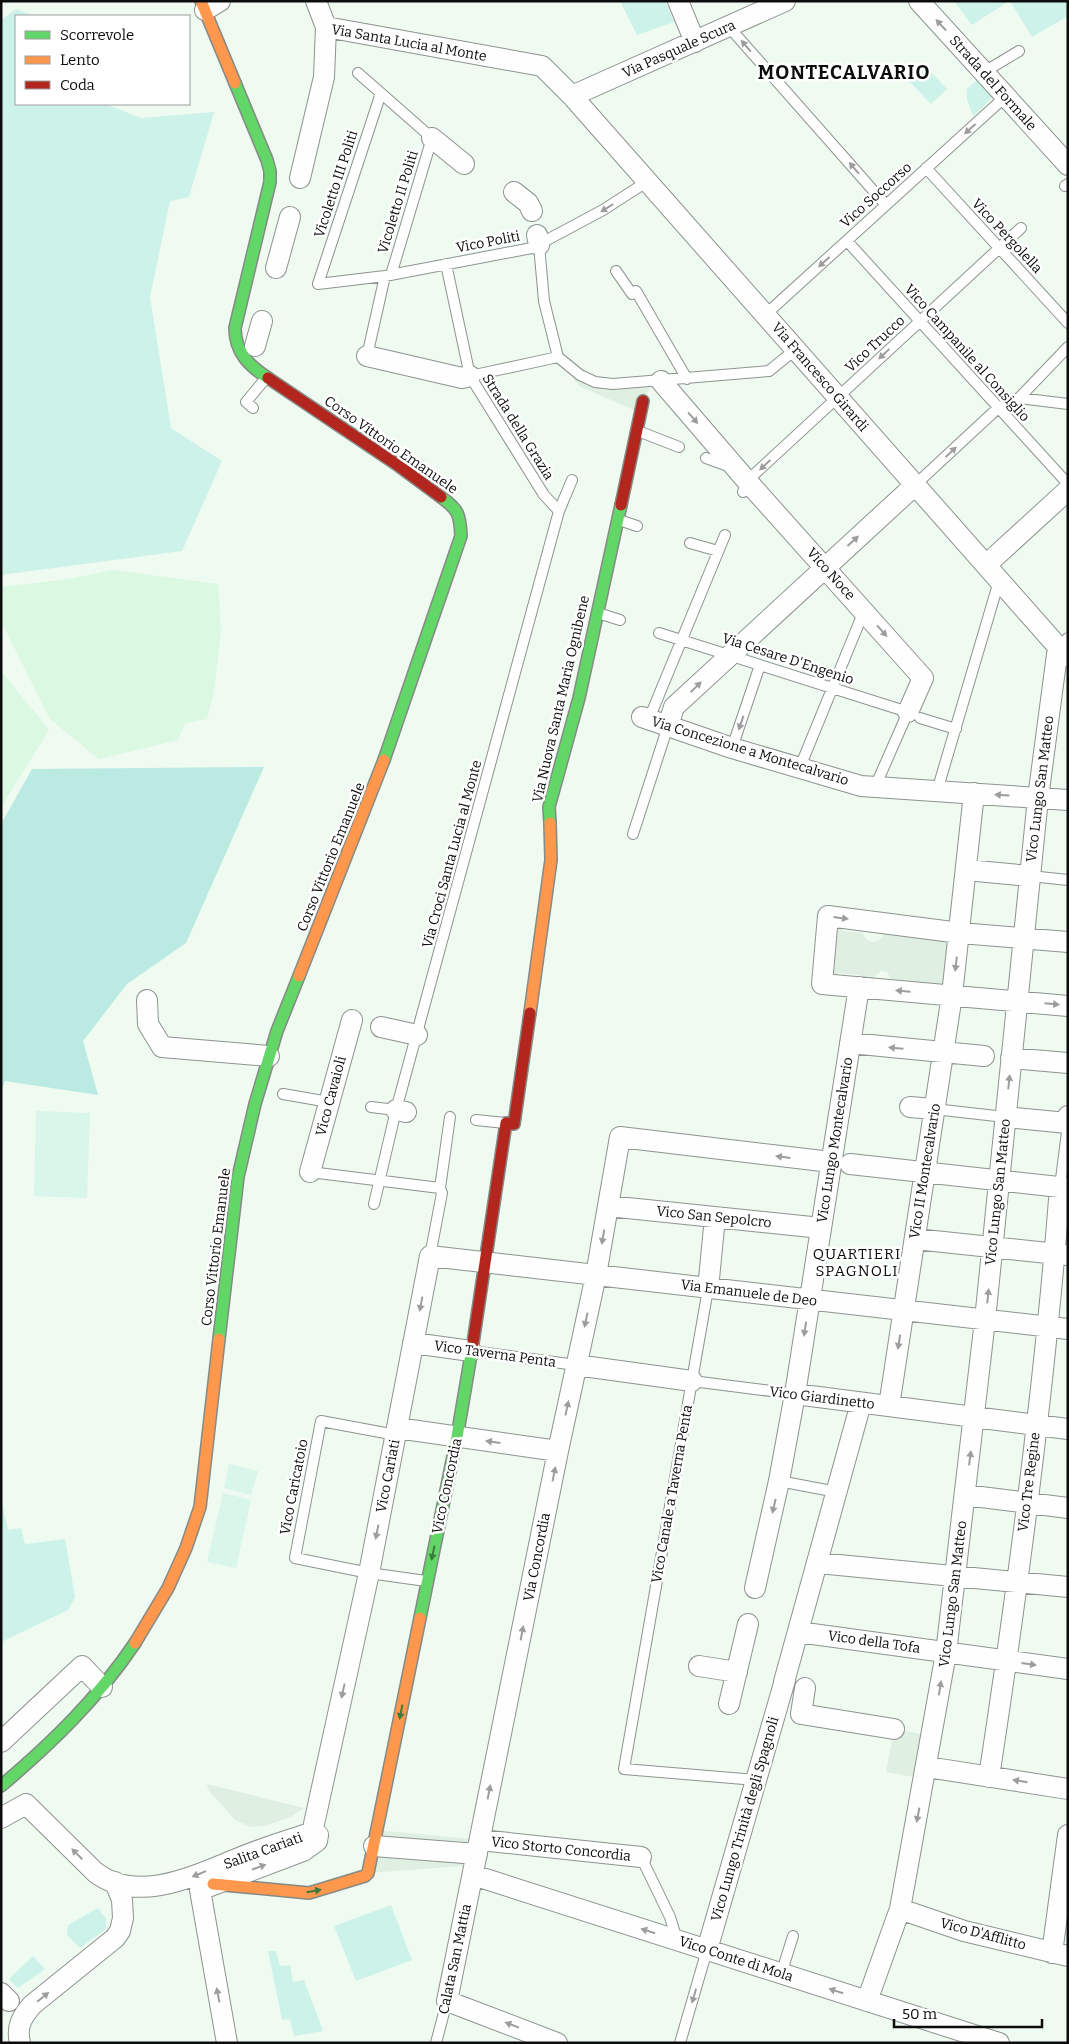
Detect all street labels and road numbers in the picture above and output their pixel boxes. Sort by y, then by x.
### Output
street label: Via Pasquale Scura [620,16,739,82]
street label: Via Santa Lucia al Monte [330,21,488,65]
street label: Strada del Formale [946,32,1040,134]
street label: Vicoletto III Politi [311,128,361,240]
street label: Vicoletto II Politi [374,148,422,256]
street label: Vico Soccorso [837,159,915,231]
street label: Vico Pergolella [968,195,1046,277]
street label: Vico Politi [455,227,521,257]
street label: Vico Campanile al Consiglio [901,281,1033,425]
street label: Vico Trucco [842,312,908,376]
street label: Via Francesco Girardi [768,319,872,435]
street label: Strada della Grazia [479,371,558,483]
street label: Corso Vittorio Emanuele [321,392,461,498]
street label: Vico Noce [803,544,859,604]
street label: Via Nuova Santa Maria Ognibene [529,594,593,804]
street label: Via Cesare D'Engenio [720,630,856,688]
street label: Via Concezione a Montecalvario [649,713,851,789]
street label: Vico Lungo San Matteo [1023,715,1057,863]
street label: Via Croci Santa Lucia al Monte [419,758,485,950]
street label: Corso Vittorio Emanuele [293,780,369,934]
street label: Vico Cavaioli [312,1054,350,1138]
street label: Vico Lungo Montecalvario [813,1056,857,1224]
street label: Vico II Montecalvario [906,1102,944,1240]
street label: Vico Lungo San Matteo [982,1118,1014,1266]
street label: Corso Vittorio Emanuele [198,1167,234,1327]
street label: Vico San Sepolcro [656,1203,772,1231]
street label: Via Emanuele de Deo [680,1276,818,1310]
street label: Vico Taverna Penta [433,1337,557,1371]
street label: Vico Giardinetto [768,1383,876,1413]
street label: Vico Canale a Taverna Penta [648,1403,696,1585]
street label: Vico Tre Regine [1014,1431,1044,1533]
street label: Vico Concordia [429,1436,466,1535]
street label: Vico Caricatoio [276,1438,312,1536]
street label: Vico Cariati [373,1438,403,1514]
street label: Via Concordia [520,1511,554,1603]
street label: Vico Lungo San Matteo [936,1520,970,1668]
street label: Vico della Tofa [827,1627,922,1657]
street label: Vico Lungo Trinità degli Spagnoli [708,1715,782,1923]
street label: Salita Cariati [221,1829,305,1873]
street label: Vico Storto Concordia [490,1833,632,1865]
street label: Calata San Mattia [435,1902,475,2016]
street label: Vico D'Afflitto [938,1914,1028,1954]
street label: Vico Conte di Mola [677,1933,796,1986]

